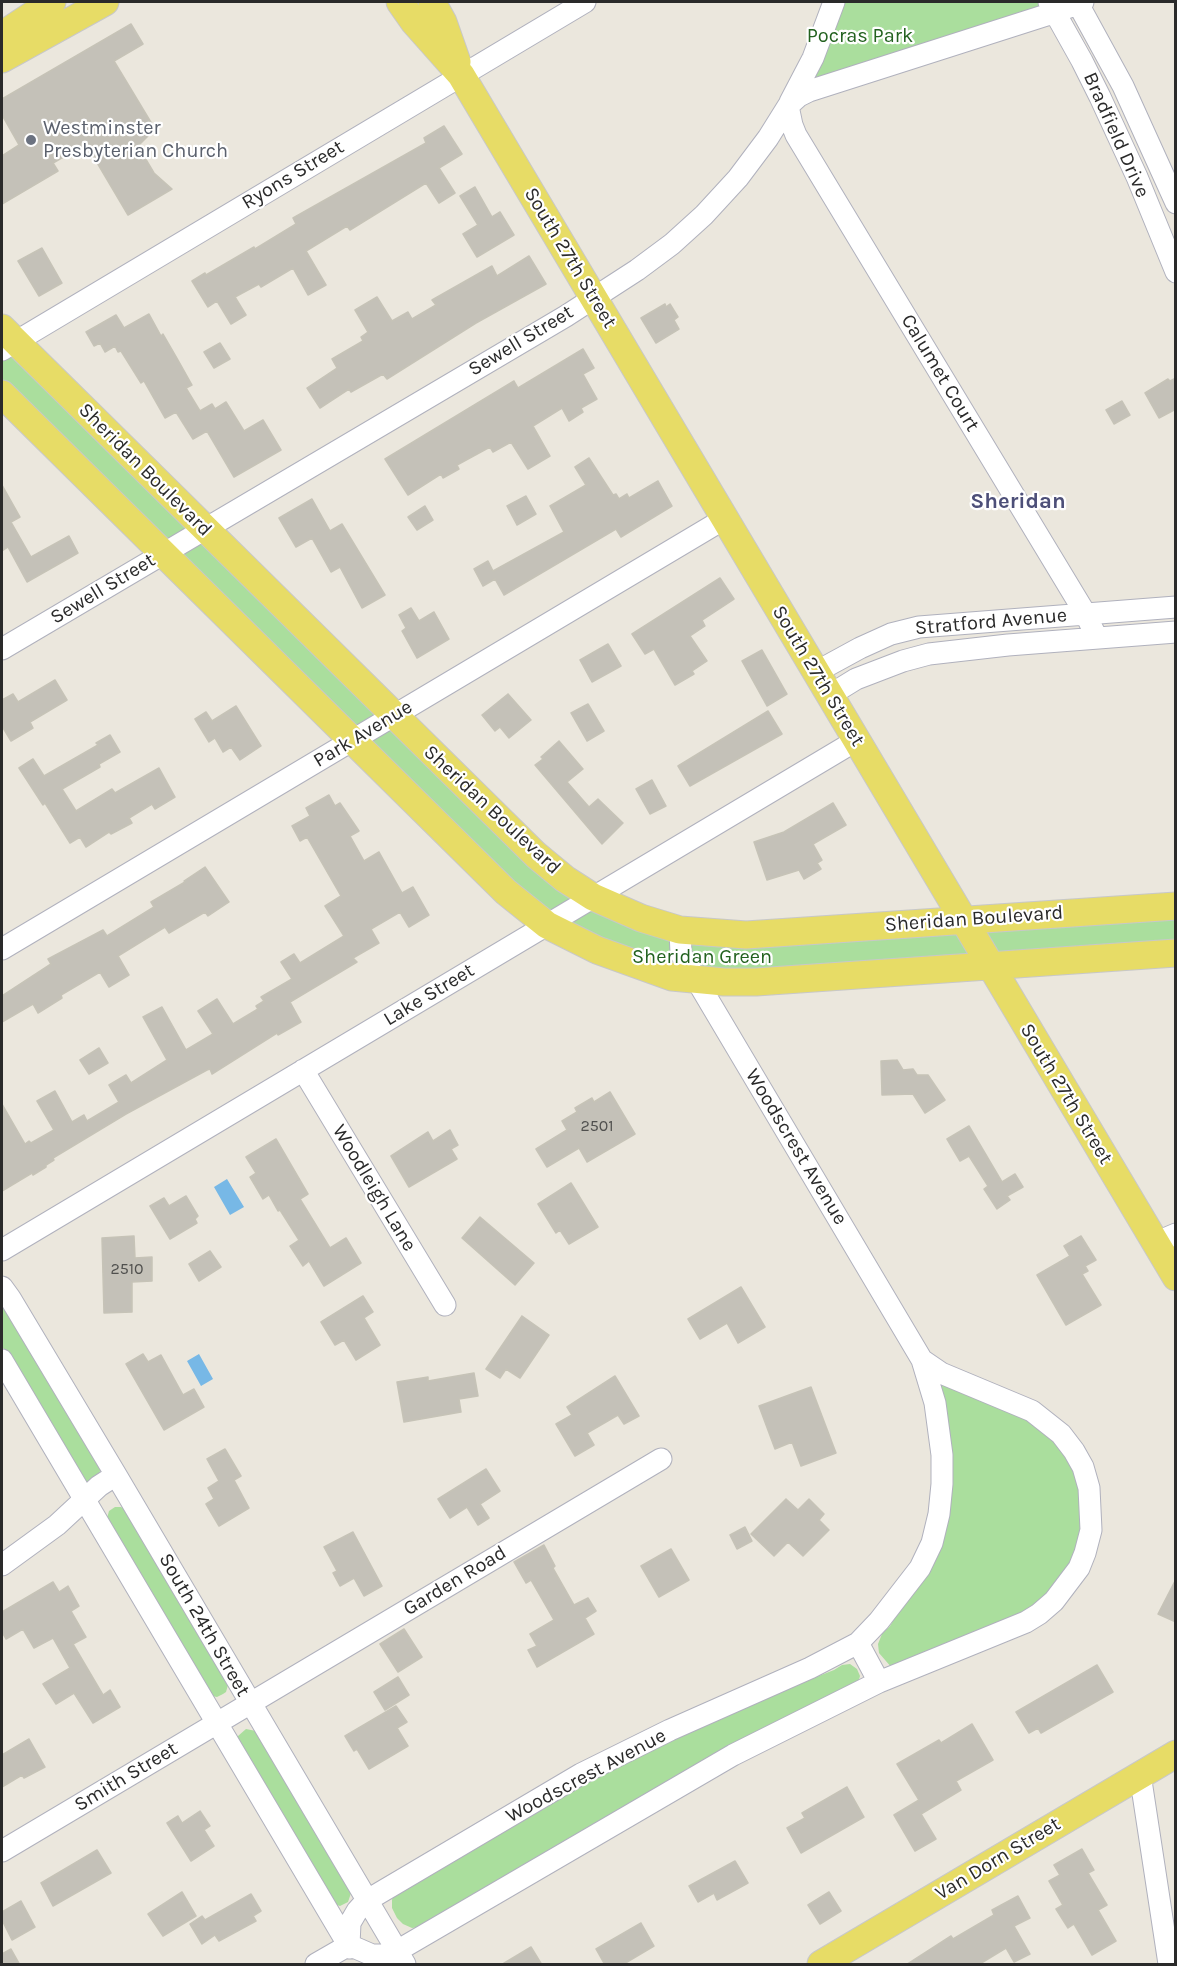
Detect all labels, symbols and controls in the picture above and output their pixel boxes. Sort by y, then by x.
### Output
park label: Pocras Park [807,24,913,48]
street label: Bradfield Drive [1078,69,1154,201]
place label: Westminster Presbyterian Church [43,116,228,163]
marker: Westminster Presbyterian Church [24,133,38,147]
street label: Ryons Street [238,135,348,215]
street label: South 27th Street [519,183,621,333]
street label: Sewell Street [464,300,578,382]
street label: Calumet Court [896,310,984,436]
street label: Sheridan Boulevard [73,398,217,542]
district label: Sheridan [970,489,1066,515]
street label: Sewell Street [46,548,160,630]
street label: South 27th Street [767,601,869,751]
street label: Stratford Avenue [914,603,1068,641]
street label: Park Avenue [309,695,417,773]
street label: Sheridan Boulevard [418,740,566,880]
street label: Sheridan Boulevard [884,901,1064,937]
park label: Sheridan Green [632,945,772,969]
street label: Lake Street [379,959,479,1031]
street label: South 27th Street [1015,1019,1117,1169]
street label: Woodscrest Avenue [740,1065,852,1229]
house number: 2501 [580,1116,614,1136]
street label: Woodleigh Lane [327,1120,421,1256]
house number: 2510 [110,1259,144,1279]
street label: Garden Road [399,1541,511,1621]
street label: South 24th Street [153,1549,255,1701]
street label: Woodscrest Avenue [502,1724,670,1828]
street label: Smith Street [70,1737,182,1817]
street label: Van Dorn Street [931,1812,1065,1906]

